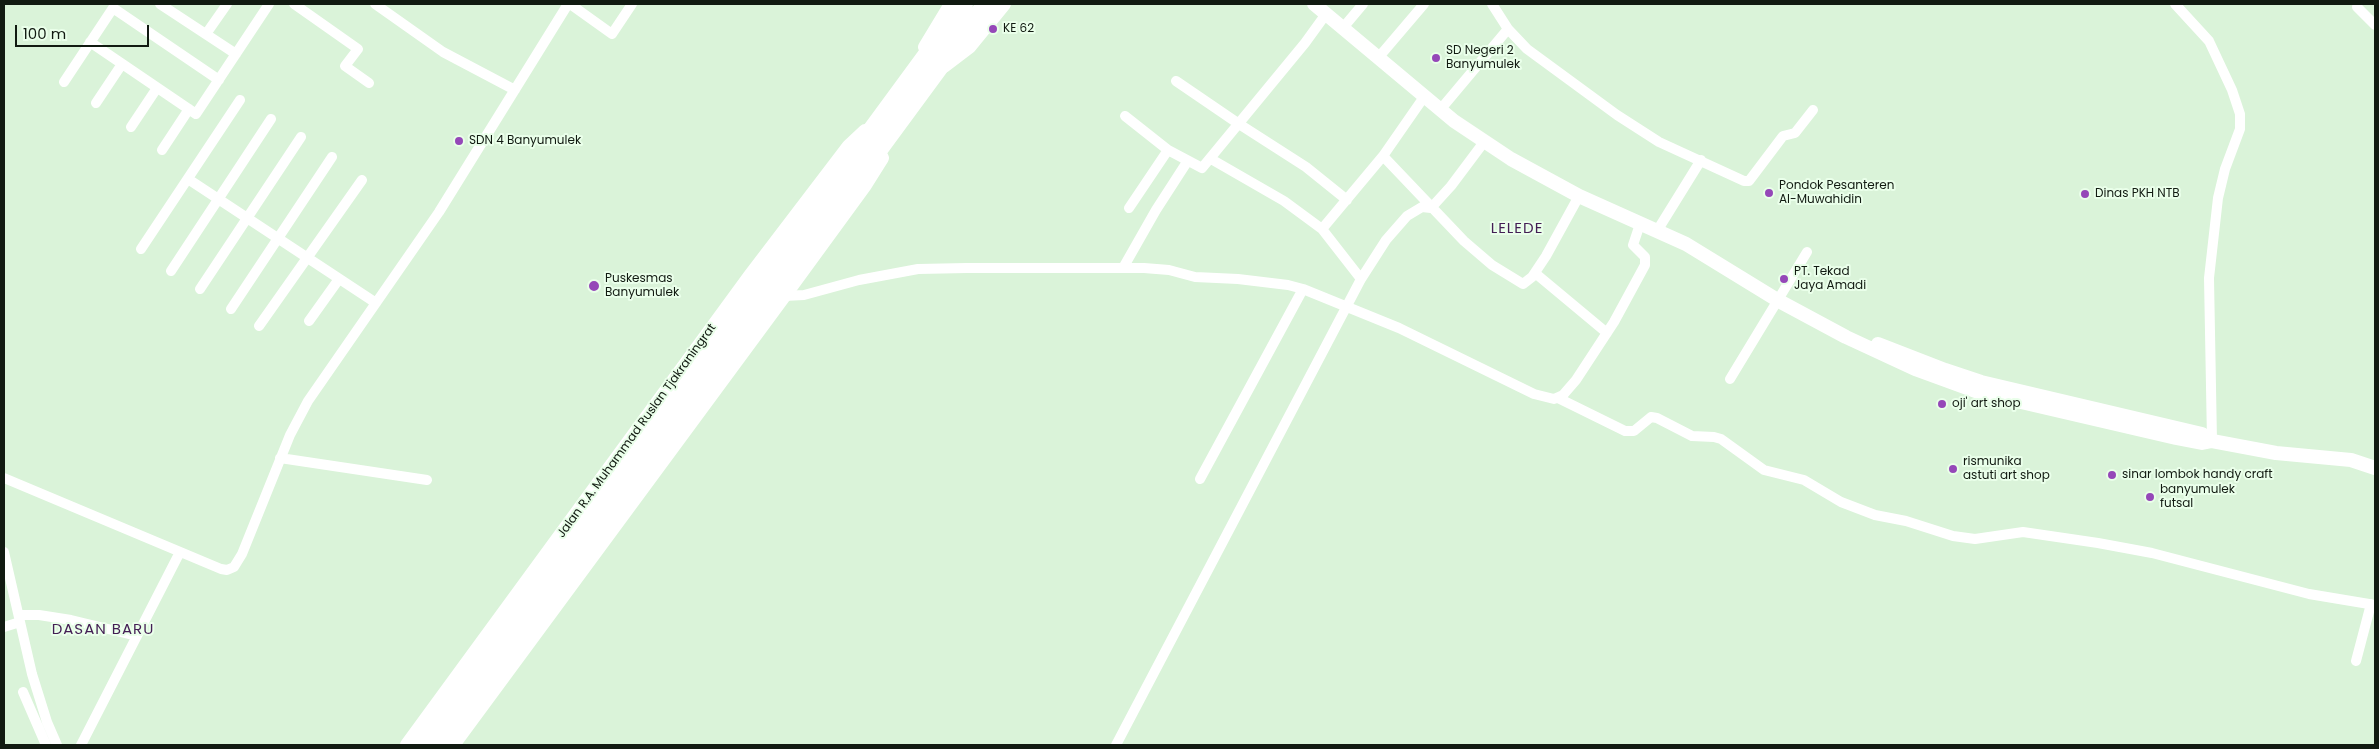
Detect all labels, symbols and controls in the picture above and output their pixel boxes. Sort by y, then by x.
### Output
scale bar [18,15,151,47]
place label: KE 62 [1003,22,1034,36]
text: 100 m [23,23,66,44]
marker: KE 62 [987,23,999,35]
place label: SD Negeri 2 Banyumulek [1446,44,1520,72]
marker: SD Negeri 2 Banyumulek [1430,52,1442,64]
place label: SDN 4 Banyumulek [469,134,581,148]
marker: SDN 4 Banyumulek [453,135,465,147]
place label: Pondok Pesanteren Al-Muwahidin [1779,179,1894,207]
marker: Pondok Pesanteren Al-Muwahidin [1763,187,1775,199]
place label: Dinas PKH NTB [2095,187,2180,201]
marker: Dinas PKH NTB [2079,188,2091,200]
district label: LELEDE [1490,220,1544,238]
place label: PT. Tekad Jaya Amadi [1794,265,1866,293]
place label: Puskesmas Banyumulek [605,272,679,300]
marker: PT. Tekad Jaya Amadi [1778,273,1790,285]
marker: Puskesmas Banyumulek [587,279,601,293]
street label: Jalan R.A. Muhammad Ruslan Tjakraningrat [554,321,720,541]
place label: oji' art shop [1952,397,2021,411]
marker: oji' art shop [1936,398,1948,410]
place label: rismunika astuti art shop [1963,455,2050,483]
marker: rismunika astuti art shop [1947,463,1959,475]
place label: sinar lombok handy craft [2122,468,2273,482]
marker: sinar lombok handy craft [2106,469,2118,481]
place label: banyumulek futsal [2160,483,2235,511]
marker: banyumulek futsal [2144,491,2156,503]
district label: DASAN BARU [50,621,156,639]

